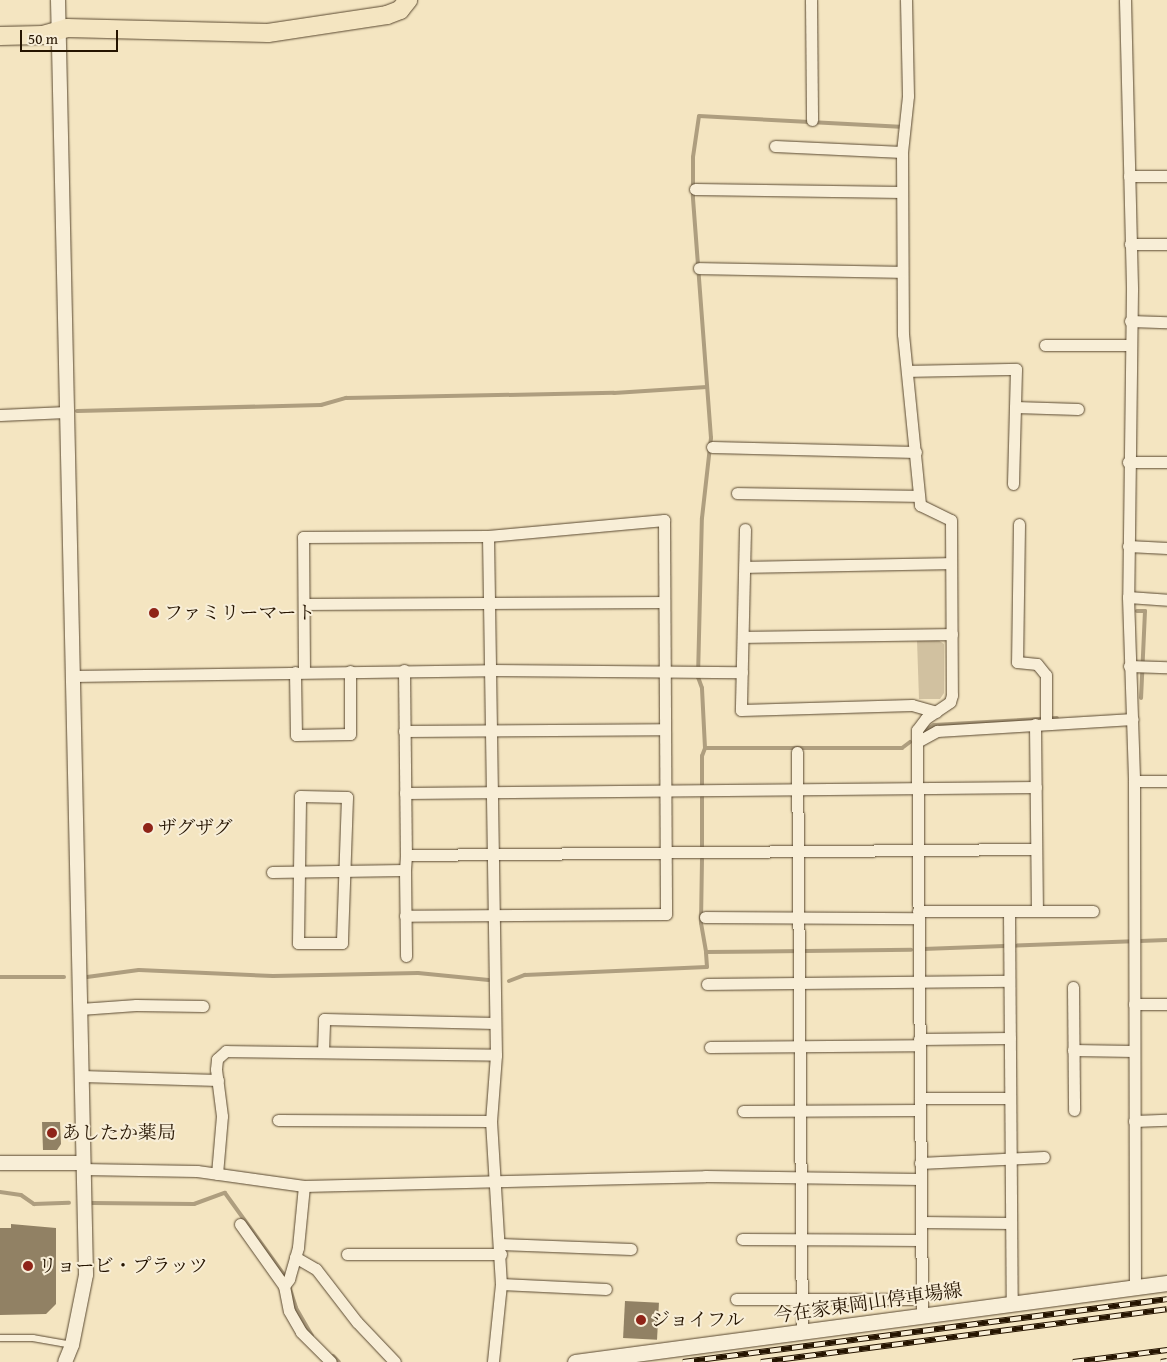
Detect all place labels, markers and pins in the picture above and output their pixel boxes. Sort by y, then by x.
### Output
place label: ファミリーマート [164,602,316,624]
marker: ファミリーマート [148,607,160,619]
place label: ザグザグ [158,817,234,839]
marker: ザグザグ [142,822,154,834]
place label: あしたか薬局 [62,1122,176,1144]
marker: あしたか薬局 [46,1127,58,1139]
place label: リョービ・プラッツ [38,1255,209,1277]
marker: リョービ・プラッツ [22,1260,34,1272]
place label: ジョイフル [651,1309,746,1331]
marker: ジョイフル [635,1314,647,1326]

